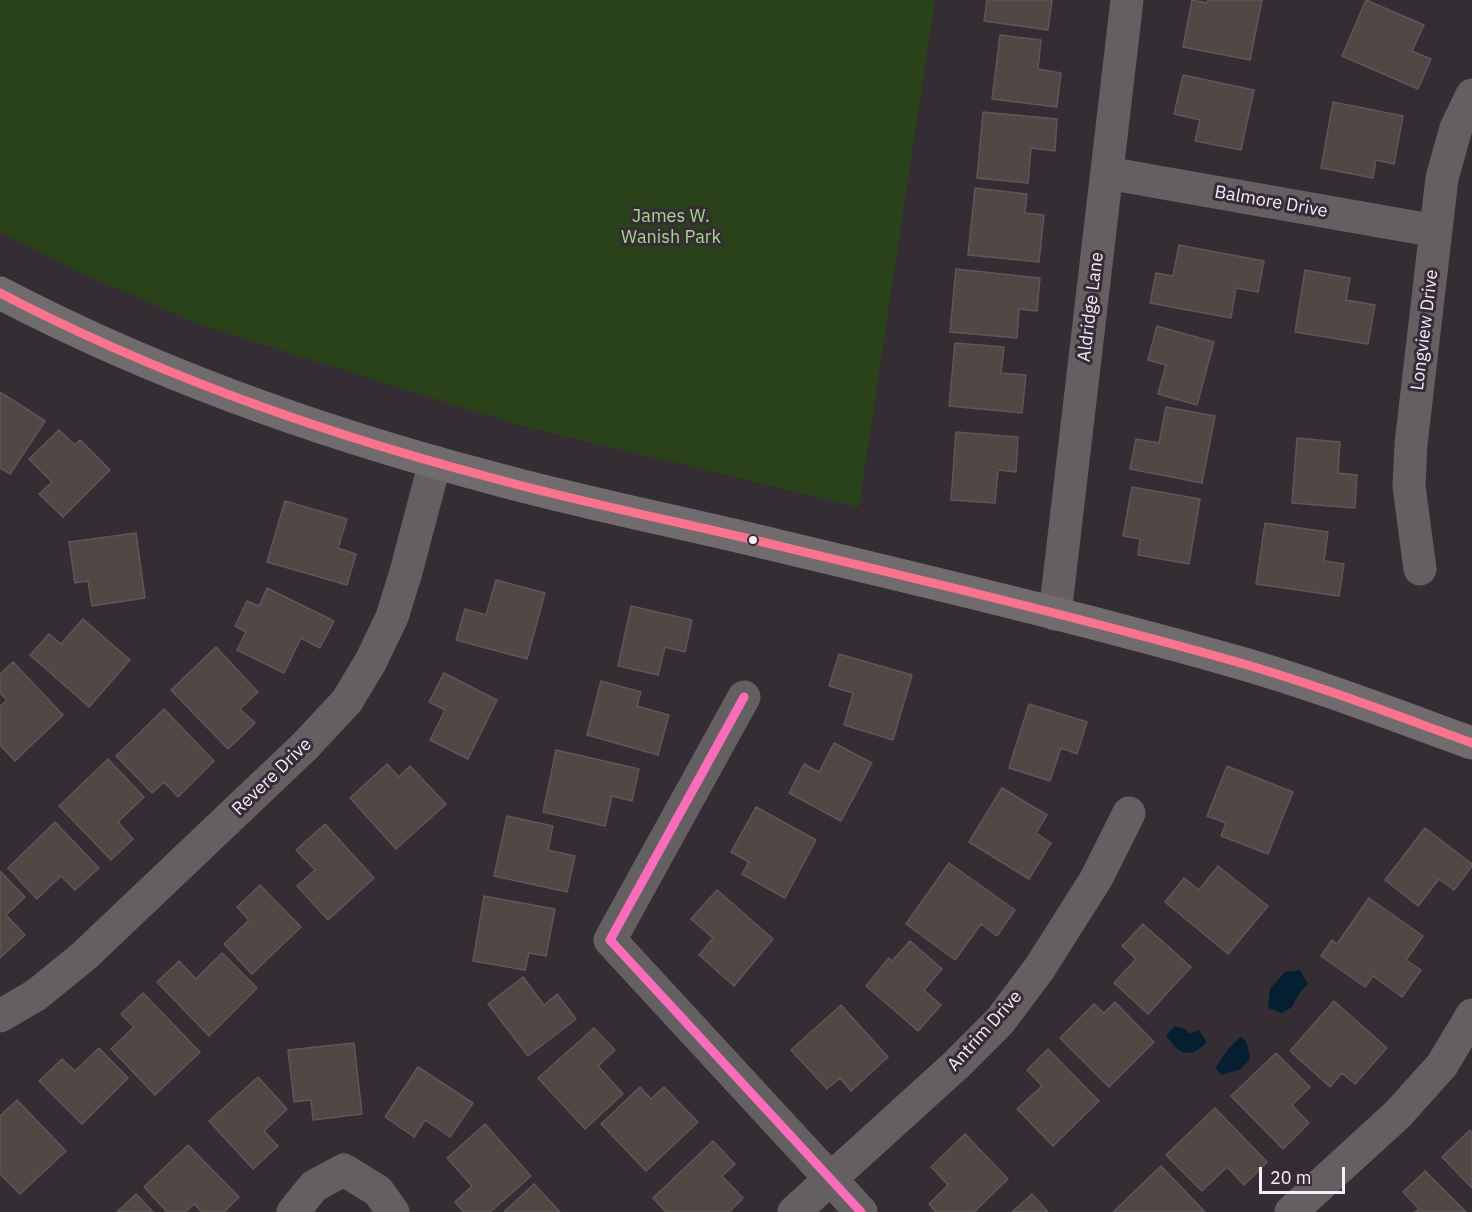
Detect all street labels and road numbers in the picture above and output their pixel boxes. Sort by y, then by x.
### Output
street label: Balmore Drive [1213,181,1329,223]
street label: Aldridge Lane [1074,251,1108,363]
street label: Longview Drive [1407,268,1443,392]
street label: Revere Drive [228,734,316,820]
street label: Antrim Drive [943,986,1027,1076]

